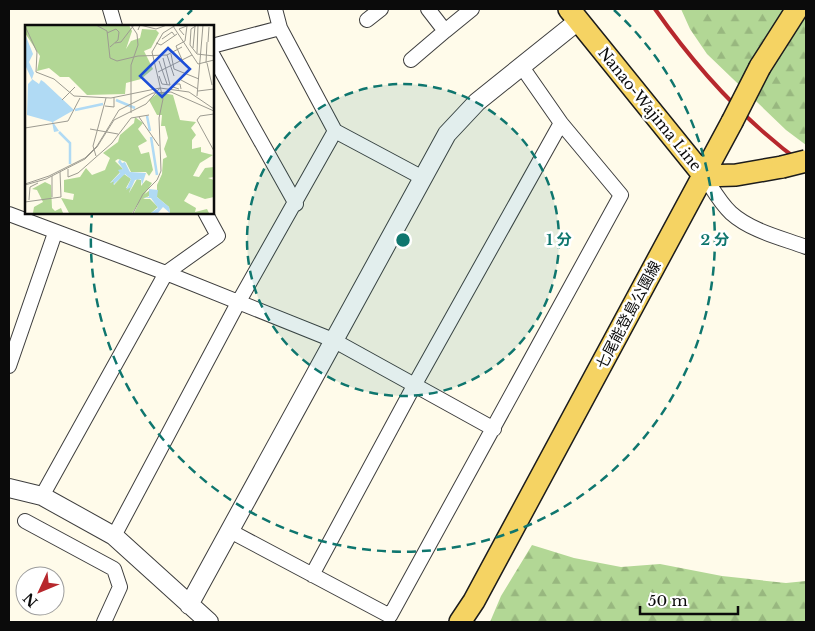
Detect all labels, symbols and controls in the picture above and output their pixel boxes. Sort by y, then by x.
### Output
inset map [25,25,214,214]
street label: Nanao-Wajima Line [594,43,706,175]
text: 1 分 [546,230,572,249]
text: 2 分 [701,230,729,249]
centre of rings [394,231,412,249]
street label: 七尾能登島公園線 [591,258,665,372]
north arrow [15,566,65,616]
scale bar [640,584,738,616]
text: N [20,589,42,611]
text: 50 m [648,591,688,610]

